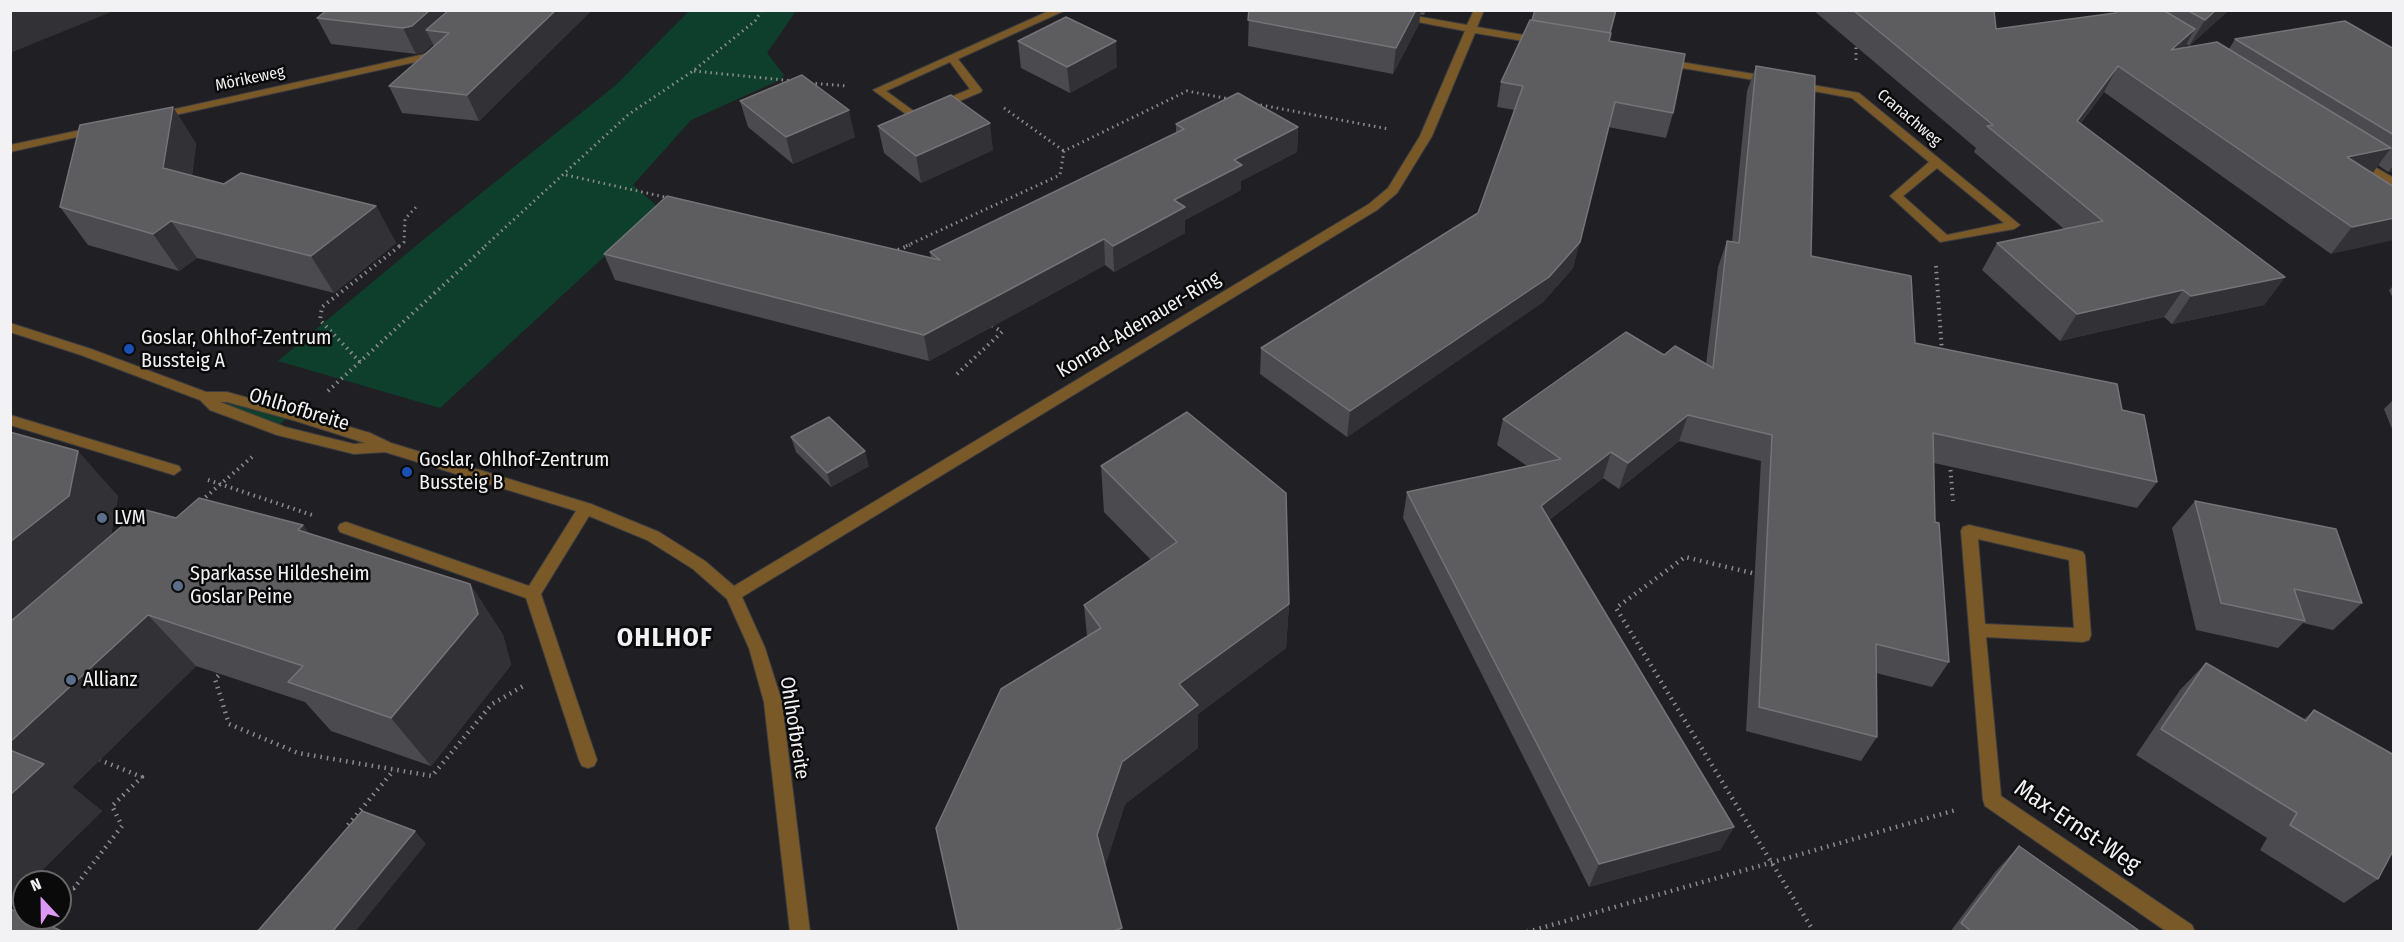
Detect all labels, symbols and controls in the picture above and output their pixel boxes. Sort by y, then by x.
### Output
street label: Mörikeweg [214,62,286,96]
street label: Cranachweg [1873,85,1945,151]
street label: Konrad-Adenauer-Ring [1053,267,1225,383]
place label: Goslar, Ohlhof-Zentrum Bussteig A [141,326,331,373]
marker: Goslar, Ohlhof-Zentrum Bussteig A [122,342,136,356]
street label: Ohlhofbreite [246,383,352,437]
place label: Goslar, Ohlhof-Zentrum Bussteig B [419,448,609,495]
marker: Goslar, Ohlhof-Zentrum Bussteig B [400,465,414,479]
place label: LVM [114,506,146,530]
marker: LVM [95,511,109,525]
place label: Sparkasse Hildesheim Goslar Peine [190,562,370,609]
marker: Sparkasse Hildesheim Goslar Peine [171,579,185,593]
district label: OHLHOF [617,623,713,655]
place label: Allianz [83,668,137,692]
marker: Allianz [64,673,78,687]
street label: Ohlhofbreite [774,675,814,781]
street label: Max-Ernst-Weg [2008,774,2146,880]
north arrow [12,870,72,930]
text: N [28,874,44,895]

